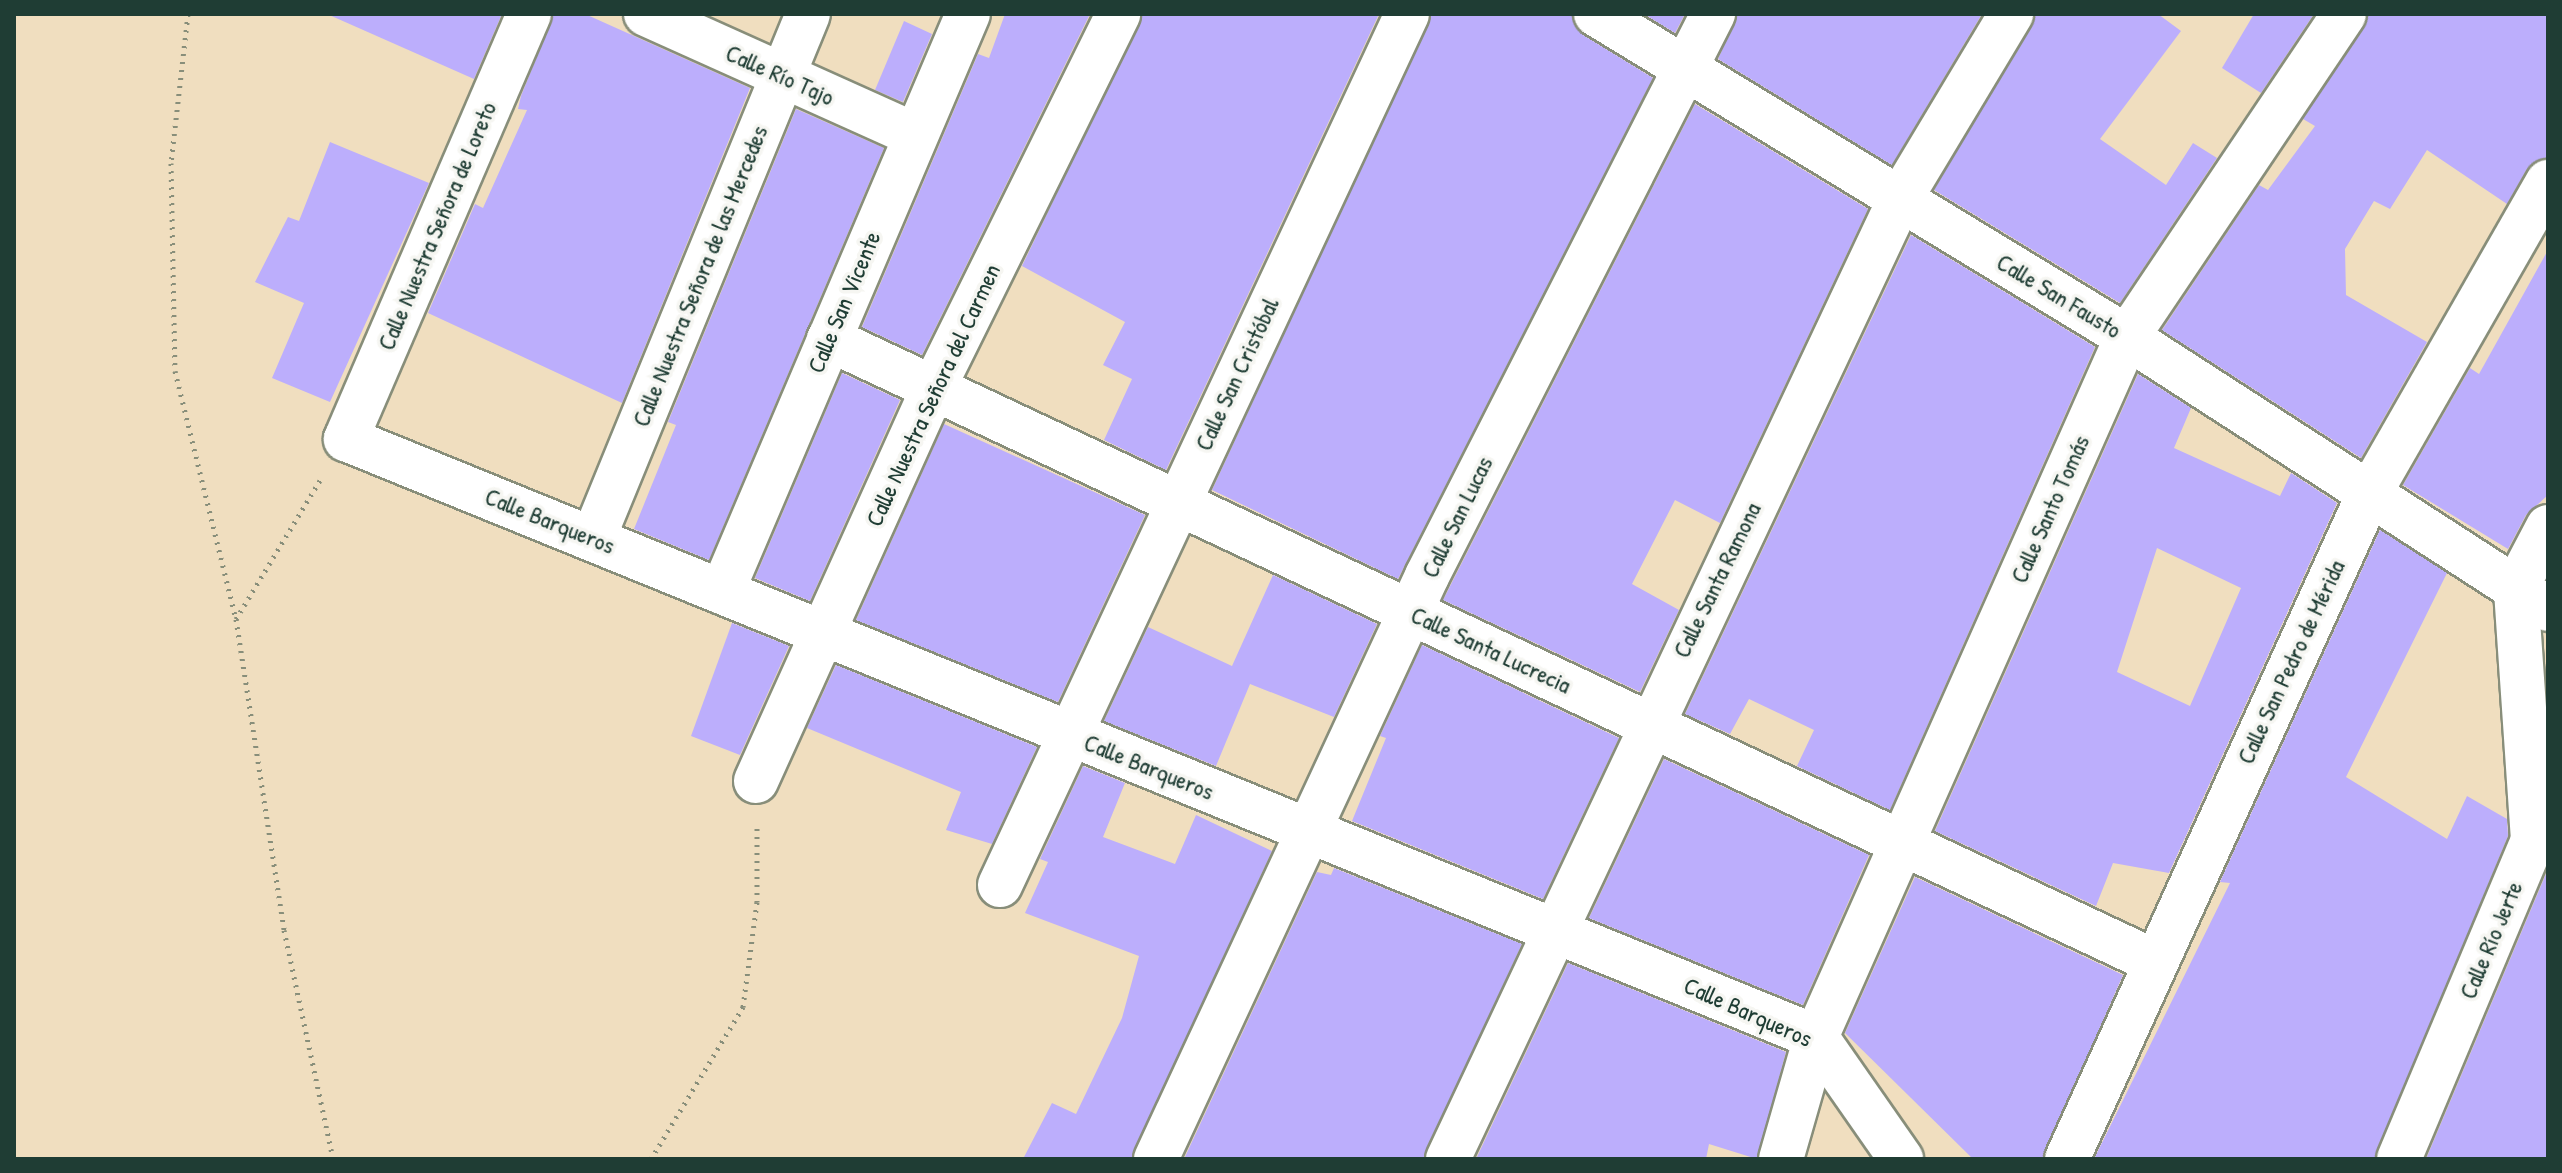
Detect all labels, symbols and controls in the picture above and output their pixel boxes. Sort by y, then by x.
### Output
street label: Calle Río Tajo [721,38,839,112]
street label: Calle Nuestra Señora de Loreto [372,98,502,354]
street label: Calle Nuestra Señora de las Mercedes [626,121,774,431]
street label: Calle San Vicente [801,227,887,377]
street label: Calle San Fausto [1992,248,2126,344]
street label: Calle Nuestra Señora del Carmen [859,259,1007,531]
street label: Calle San Cristóbal [1189,293,1285,455]
street label: Calle Santo Tomás [2005,431,2095,587]
street label: Calle San Lucas [1415,452,1499,582]
street label: Calle Barqueros [481,482,619,560]
street label: Calle Santa Ramona [1667,498,1767,662]
street label: Calle San Pedro de Mérida [2231,556,2351,768]
street label: Calle Santa Lucrecia [1406,600,1576,700]
street label: Calle Barqueros [1080,728,1218,806]
street label: Calle Río Jerte [2453,877,2529,1003]
street label: Calle Barqueros [1679,971,1817,1053]

